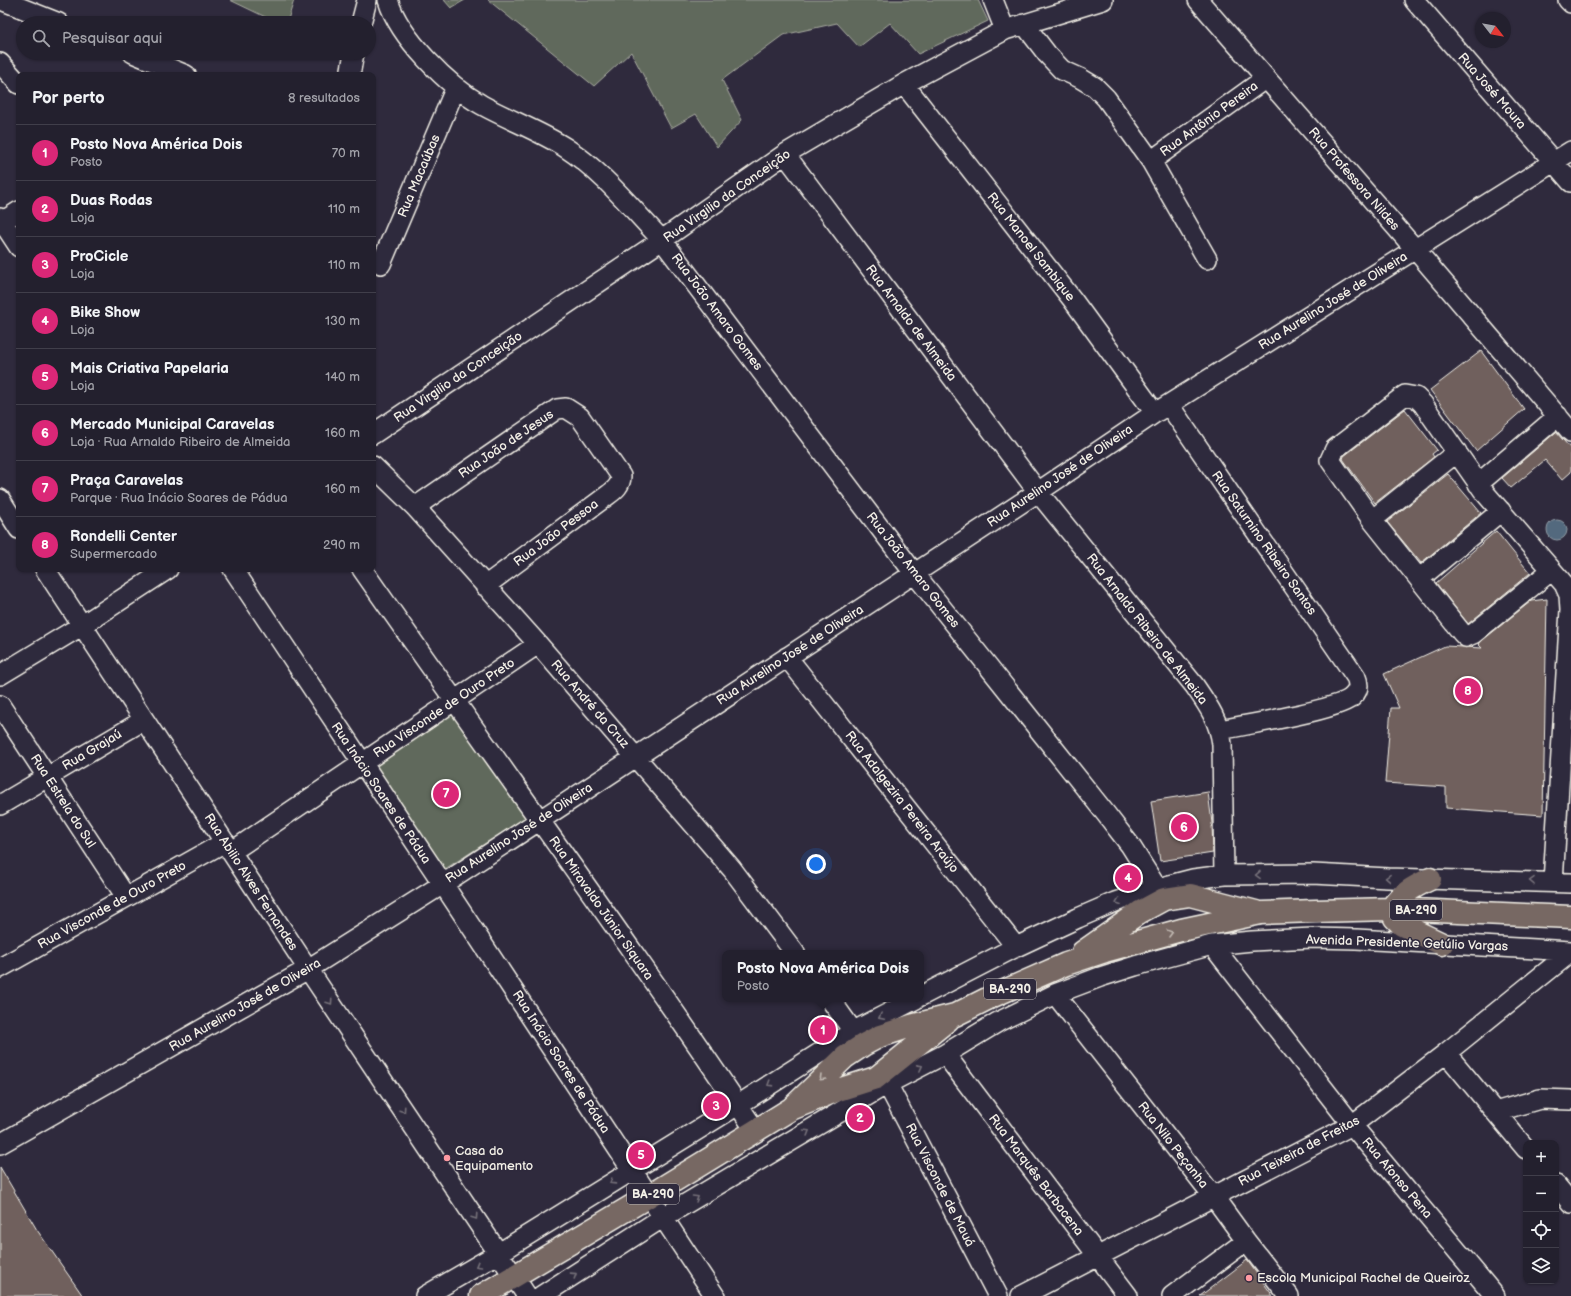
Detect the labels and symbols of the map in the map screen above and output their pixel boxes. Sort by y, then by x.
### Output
north arrow [1475,12,1511,48]
street label: Rua José Moura [1455,50,1529,132]
street label: Rua Antônio Pereira [1157,78,1261,160]
street label: Rua Professora Nildes [1305,124,1403,234]
street label: Rua Macaúbas [394,132,444,220]
street label: Rua Virgilio da Conceição [660,146,794,246]
street label: Rua Manoel Sambique [984,189,1079,305]
street label: Rua Aurelino José de Oliveira [1256,249,1410,353]
street label: Rua João Amaro Gomes [668,250,767,374]
street label: Rua Arnaldo de Almeida [862,262,960,384]
street label: Rua Virgilio da Conceição [391,328,525,426]
street label: Rua João de Jesus [455,406,557,482]
street label: Rua Aurelino José de Oliveira [984,421,1136,531]
street label: Rua Saturnino Ribeiro Santos [1208,468,1320,619]
street label: Rua João Pessoa [510,496,602,570]
street label: Rua João Amaro Gomes [863,509,963,631]
street label: Rua Arnaldo Ribeiro de Almeida [1083,550,1211,708]
street label: Rua Aurelino José de Oliveira [713,601,867,709]
street label: Rua Visconde de Ouro Preto [370,655,518,761]
street label: Rua André da Cruz [547,657,633,752]
pin: 8 [1455,676,1481,706]
street label: Rua Inácio Soares de Pádua [328,719,434,867]
street label: Rua Grajaú [59,726,125,774]
street label: Rua Adalgezira Pereira Araújo [842,728,962,876]
street label: Rua Estrela do Sul [27,751,99,851]
pin: 7 [433,779,459,809]
street label: Rua Aurelino José de Oliveira [442,779,596,887]
street label: Rua Abilio Alves Fernandes [201,810,302,954]
pin: 6 [1171,812,1197,842]
street label: Rua Miravaldo Júnior Siquara [545,833,657,983]
your location [806,854,826,874]
street label: Rua Visconde de Ouro Preto [35,857,189,953]
pin: 4 [1115,863,1141,893]
one-way arrow [1255,871,1261,879]
one-way arrow [1385,873,1391,882]
one-way arrow [1529,877,1535,886]
one-way arrow [1114,897,1121,905]
road number: BA-290 [1390,900,1442,920]
one-way arrow [1166,929,1173,938]
street label: Avenida Presidente Getúlio Vargas [1306,931,1509,955]
street label: Rua Aurelino José de Oliveira [166,955,324,1055]
road number: BA-290 [984,979,1036,999]
street label: Rua Inácio Soares de Pádua [509,988,613,1136]
one-way arrow [325,998,333,1005]
one-way arrow [878,1012,886,1020]
pin: 1 [810,1015,836,1045]
one-way arrow [916,1064,923,1071]
one-way arrow [819,1074,827,1081]
one-way arrow [768,1080,775,1087]
pin: 3 [703,1091,729,1121]
street label: Rua Nilo Peçanha [1134,1099,1212,1191]
pin: 2 [847,1103,873,1133]
one-way arrow [398,1105,405,1112]
street label: Rua Marquês Barbacena [985,1111,1087,1239]
street label: Rua Teixeira de Freitas [1236,1112,1363,1190]
street label: Rua Visconde de Mauá [902,1121,978,1249]
one-way arrow [803,1129,810,1136]
street label: Rua Afonso Pena [1358,1134,1436,1222]
pin: 5 [628,1140,654,1170]
place label: Casa do Equipamento [455,1143,533,1174]
marker: Casa do Equipamento [442,1153,452,1163]
one-way arrow [609,1178,616,1185]
road number: BA-290 [627,1184,679,1204]
one-way arrow [692,1196,699,1203]
one-way arrow [470,1213,477,1220]
one-way arrow [475,1261,482,1268]
place label: Escola Municipal Rachel de Queiroz [1257,1270,1470,1286]
one-way arrow [570,1272,577,1280]
marker: Escola Municipal Rachel de Queiroz [1244,1273,1254,1283]

